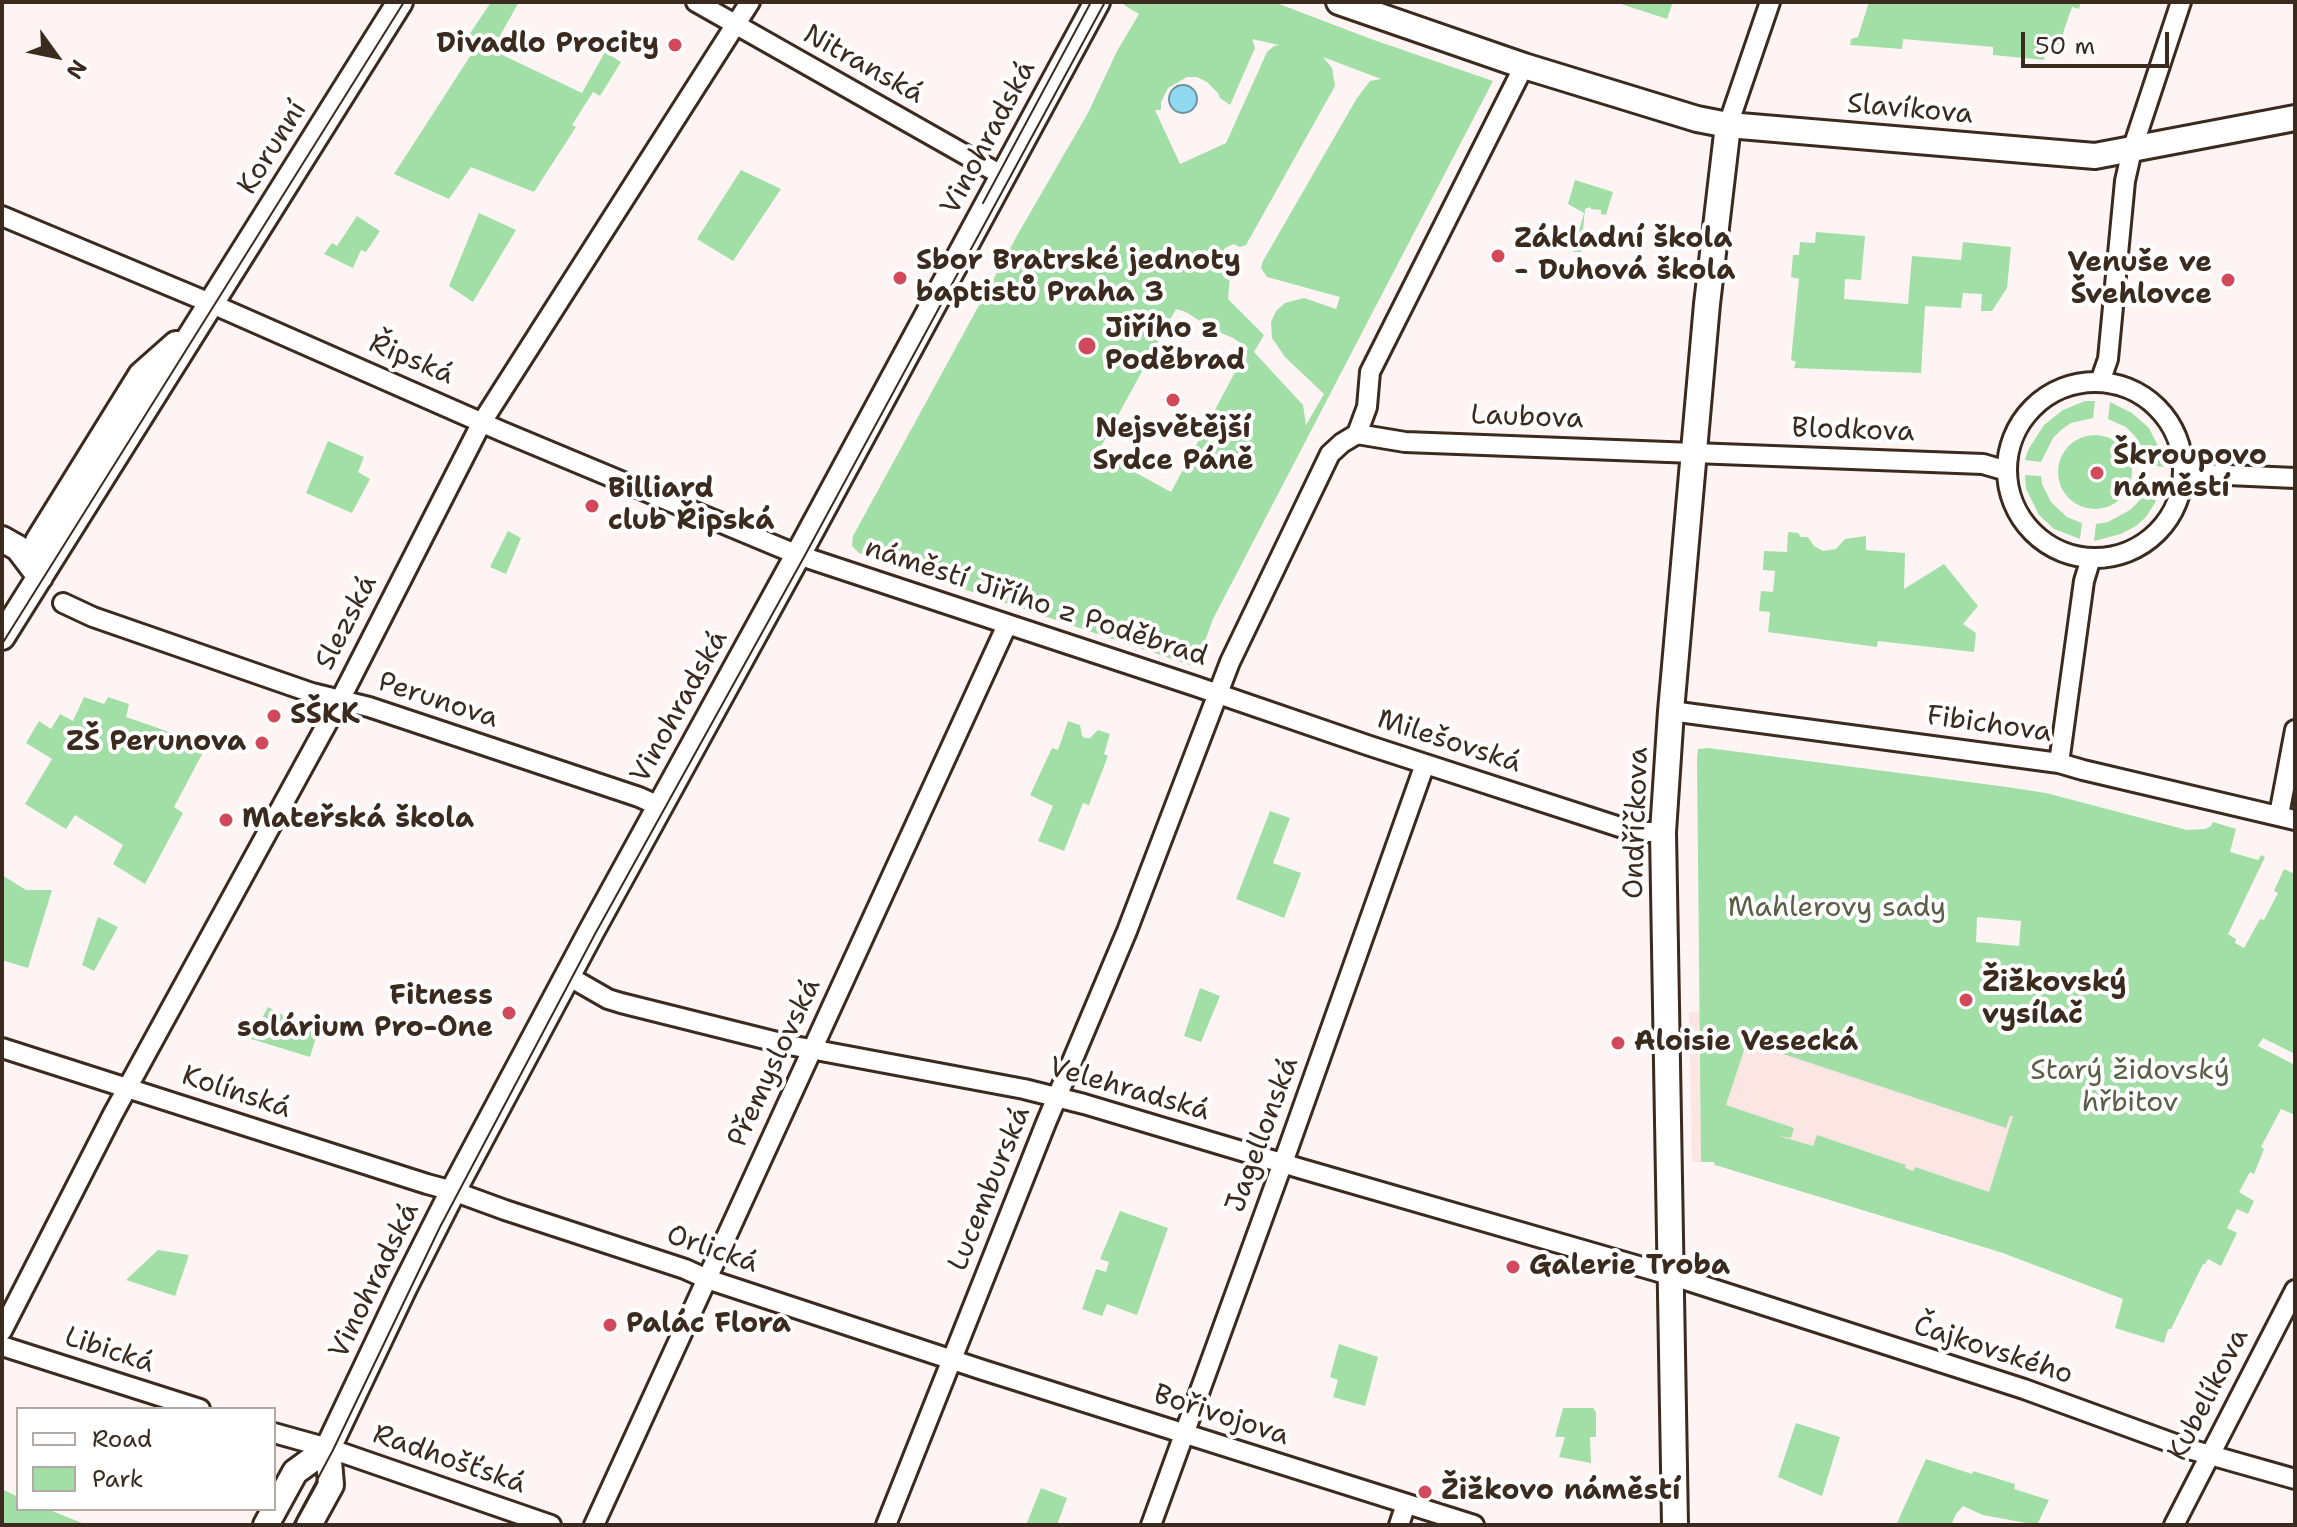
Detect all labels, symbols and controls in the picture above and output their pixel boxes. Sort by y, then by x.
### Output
north arrow [16,16,96,96]
scale bar [2025,16,2173,66]
street label: Nitranská [797,18,929,112]
place label: Divadlo Procity [436,28,659,62]
text: 50 m [2035,30,2095,62]
marker: Divadlo Procity [666,36,684,54]
text: N [60,54,93,85]
street label: Vinohradská [934,55,1044,221]
street label: Slavíkova [1846,88,1974,132]
street label: Korunní [231,95,315,201]
place label: Základní škola - Duhová škola [1514,223,1735,289]
place label: Sbor Bratrské jednoty baptistů Praha 3 [916,245,1241,311]
marker: Základní škola - Duhová škola [1489,247,1507,265]
place label: Venuše ve Švehlovce [2068,247,2212,313]
marker: Sbor Bratrské jednoty baptistů Praha 3 [891,269,909,287]
marker: Venuše ve Švehlovce [2219,271,2237,289]
place label: Jiřího z Poděbrad [1105,313,1245,379]
street label: Řipská [364,327,458,393]
marker: Jiřího z Poděbrad [1076,335,1098,357]
marker: Nejsvětější Srdce Páně [1164,391,1182,409]
street label: Laubova [1470,399,1584,437]
street label: Blodkova [1791,412,1915,450]
place label: Nejsvětější Srdce Páně [1092,413,1254,479]
place label: Škroupovo náměstí [2113,440,2267,506]
marker: Škroupovo náměstí [2088,464,2106,482]
place label: Billiard club Řipská [608,473,774,539]
marker: Billiard club Řipská [583,497,601,515]
street label: náměstí Jiřího z Poděbrad [860,532,1212,674]
street label: Slezská [309,570,385,676]
street label: Vinohradská [624,625,736,789]
street label: Perunova [374,666,502,736]
place label: SŠKK [290,699,360,733]
street label: Fibichova [1924,700,2054,750]
street label: Milešovská [1373,703,1525,781]
marker: SŠKK [265,707,283,725]
place label: ZŠ Perunova [66,726,246,760]
marker: ZŠ Perunova [253,734,271,752]
street label: Ondříčkova [1618,747,1656,899]
place label: Mateřská škola [242,803,474,837]
marker: Mateřská škola [217,811,235,829]
park label: Mahlerovy sady [1728,892,1946,926]
place label: Žižkovský vysílač [1982,967,2127,1033]
street label: Přemyslovská [721,974,829,1152]
place label: Fitness solárium Pro-One [237,980,493,1046]
marker: Žižkovský vysílač [1957,991,1975,1009]
marker: Fitness solárium Pro-One [500,1004,518,1022]
place label: Aloisie Vesecká [1634,1026,1858,1060]
marker: Aloisie Vesecká [1609,1034,1627,1052]
street label: Velehradská [1045,1051,1213,1129]
street label: Jagellonská [1219,1053,1307,1217]
park label: Starý židovský hřbitov [2030,1055,2230,1121]
street label: Kolínská [177,1060,295,1126]
street label: Lucemburská [942,1102,1038,1276]
street label: Vinohradská [323,1198,427,1364]
street label: Orlická [662,1219,762,1281]
place label: Galerie Troba [1529,1250,1730,1284]
marker: Galerie Troba [1504,1258,1522,1276]
place label: Palác Flora [626,1308,791,1342]
street label: Čajkovského [1909,1309,2077,1393]
marker: Palác Flora [601,1316,619,1334]
street label: Libická [60,1321,158,1381]
street label: Kubelíkova [2161,1323,2257,1467]
street label: Bořivojova [1149,1378,1293,1454]
legend [16,1407,276,1511]
street label: Radhošťská [368,1418,530,1502]
text: Road [92,1423,152,1455]
text: Park [92,1463,144,1495]
place label: Žižkovo náměstí [1441,1475,1681,1509]
marker: Žižkovo náměstí [1416,1483,1434,1501]

